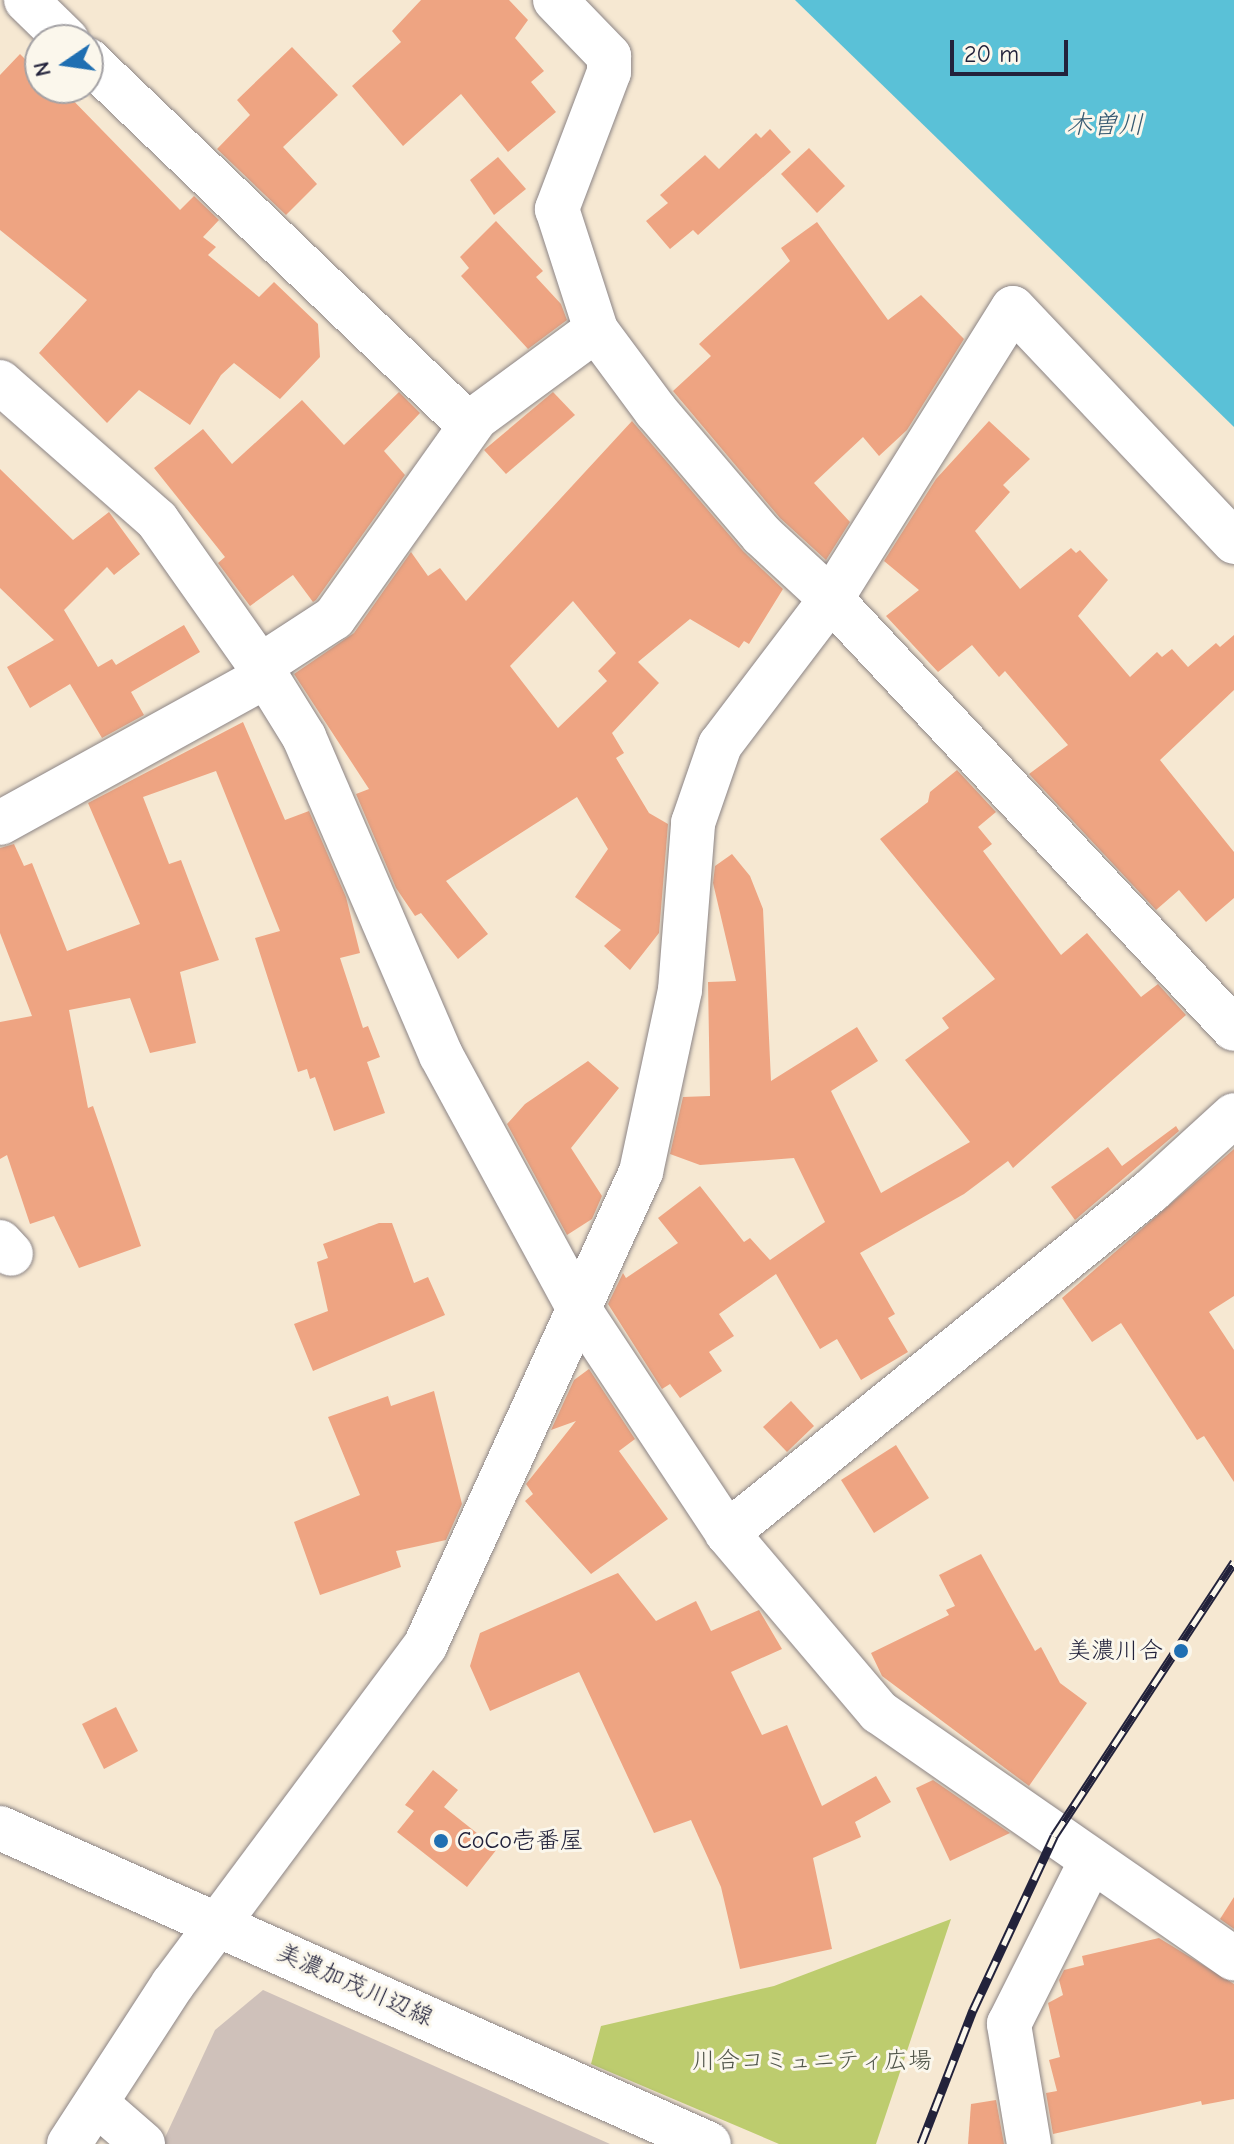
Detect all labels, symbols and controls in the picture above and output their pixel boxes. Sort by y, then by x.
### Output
north arrow [24,24,104,104]
scale bar [954,24,1072,74]
text: 20 m [964,40,1019,68]
text: N [28,59,57,79]
water label: 木曽川 [1066,110,1144,142]
place label: 美濃川合 [1067,1637,1163,1665]
marker: 美濃川合 [1170,1640,1192,1662]
place label: CoCo壱番屋 [457,1827,584,1855]
marker: CoCo壱番屋 [432,1832,450,1850]
street label: 美濃加茂川辺線 [272,1938,438,2032]
park label: 川合コミュニティ広場 [692,2047,932,2075]

